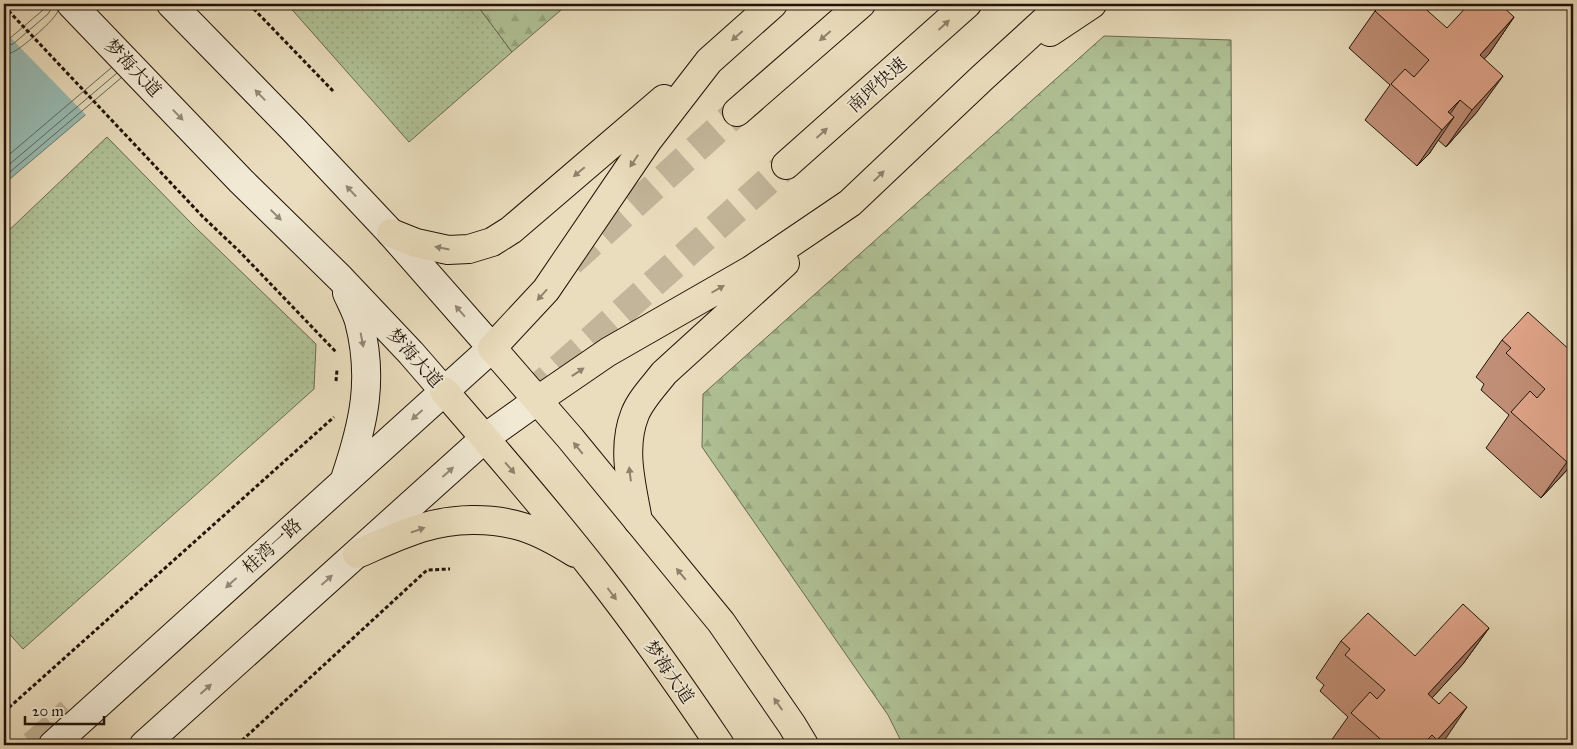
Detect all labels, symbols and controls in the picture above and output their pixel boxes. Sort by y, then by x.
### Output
one-way arrow [937,19,949,31]
one-way arrow [731,30,743,42]
one-way arrow [819,30,831,42]
street label: 梦海大道 [100,34,166,102]
street label: 南坪快速 [843,53,911,117]
one-way arrow [254,89,266,101]
one-way arrow [172,108,184,120]
one-way arrow [816,127,828,139]
one-way arrow [629,154,638,167]
one-way arrow [572,167,585,178]
one-way arrow [873,170,885,182]
one-way arrow [345,186,357,198]
one-way arrow [270,209,282,221]
one-way arrow [434,244,450,252]
one-way arrow [711,284,724,293]
one-way arrow [536,288,547,301]
one-way arrow [454,306,466,318]
street label: 梦海大道 [383,324,447,392]
one-way arrow [359,332,367,348]
one-way arrow [572,367,585,377]
one-way arrow [410,410,423,421]
one-way arrow [573,442,584,455]
one-way arrow [504,461,516,473]
one-way arrow [626,465,634,481]
one-way arrow [441,466,453,478]
street label: 桂湾一路 [238,514,306,578]
one-way arrow [411,525,426,533]
one-way arrow [676,568,687,581]
one-way arrow [321,575,334,586]
one-way arrow [226,577,238,589]
one-way arrow [607,587,618,600]
street label: 梦海大道 [639,636,699,708]
one-way arrow [200,683,212,695]
scale bar [25,694,104,726]
one-way arrow [773,698,783,711]
text: 20 m [32,702,64,720]

